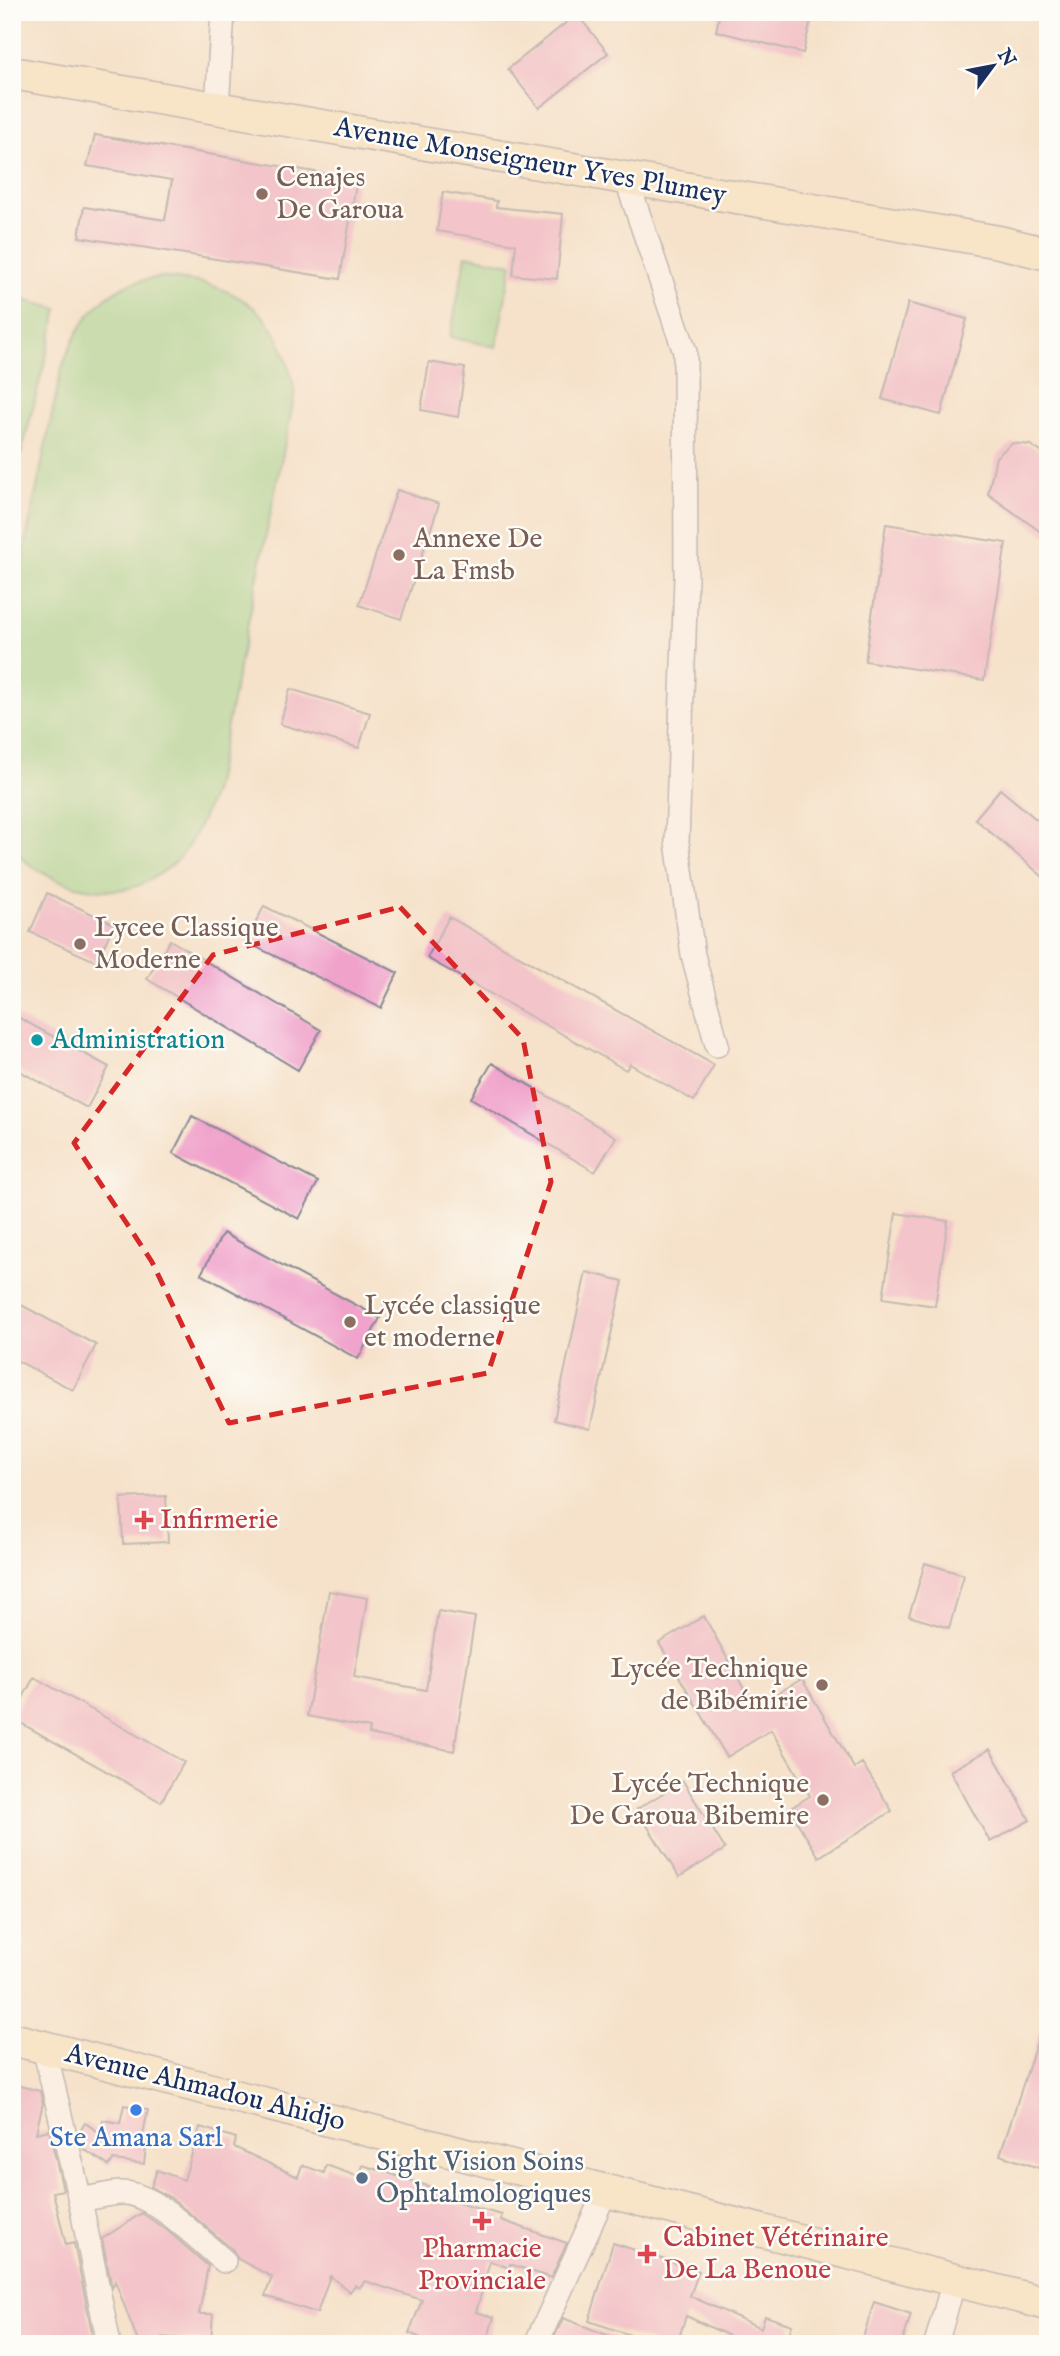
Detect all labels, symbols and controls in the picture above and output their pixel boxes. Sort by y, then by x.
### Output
north arrow [958,32,1028,102]
text: N [991,44,1021,72]
street label: Avenue Monseigneur Yves Plumey [330,110,729,214]
place label: Cenajes De Garoua [276,161,405,228]
marker: Cenajes De Garoua [254,186,270,202]
place label: Annexe De La Fmsb [412,522,542,589]
marker: Annexe De La Fmsb [391,547,407,563]
place label: Lycee Classique Moderne [94,911,279,978]
marker: Lycee Classique Moderne [72,936,88,952]
place label: Administration [50,1023,225,1058]
marker: Administration [29,1032,45,1048]
place label: Lycée classique et moderne [364,1289,541,1356]
marker: Lycée classique et moderne [342,1314,358,1330]
place label: Infirmerie [160,1503,279,1538]
marker: Infirmerie [134,1510,154,1530]
place label: Lycée Technique de Bibémirie [610,1652,808,1719]
marker: Lycée Technique de Bibémirie [814,1677,830,1693]
place label: Lycée Technique De Garoua Bibemire [569,1767,809,1834]
marker: Lycée Technique De Garoua Bibemire [815,1792,831,1808]
street label: Avenue Ahmadou Ahidjo [60,2036,349,2140]
marker: Ste Amana Sarl [128,2102,144,2118]
place label: Ste Amana Sarl [49,2121,223,2156]
place label: Sight Vision Soins Ophtalmologiques [376,2145,591,2212]
marker: Sight Vision Soins Ophtalmologiques [354,2170,370,2186]
marker: Pharmacie Provinciale [474,2213,490,2229]
place label: Cabinet Vétérinaire De La Benoue [663,2221,889,2288]
place label: Pharmacie Provinciale [418,2232,546,2299]
marker: Cabinet Vétérinaire De La Benoue [637,2244,657,2264]

